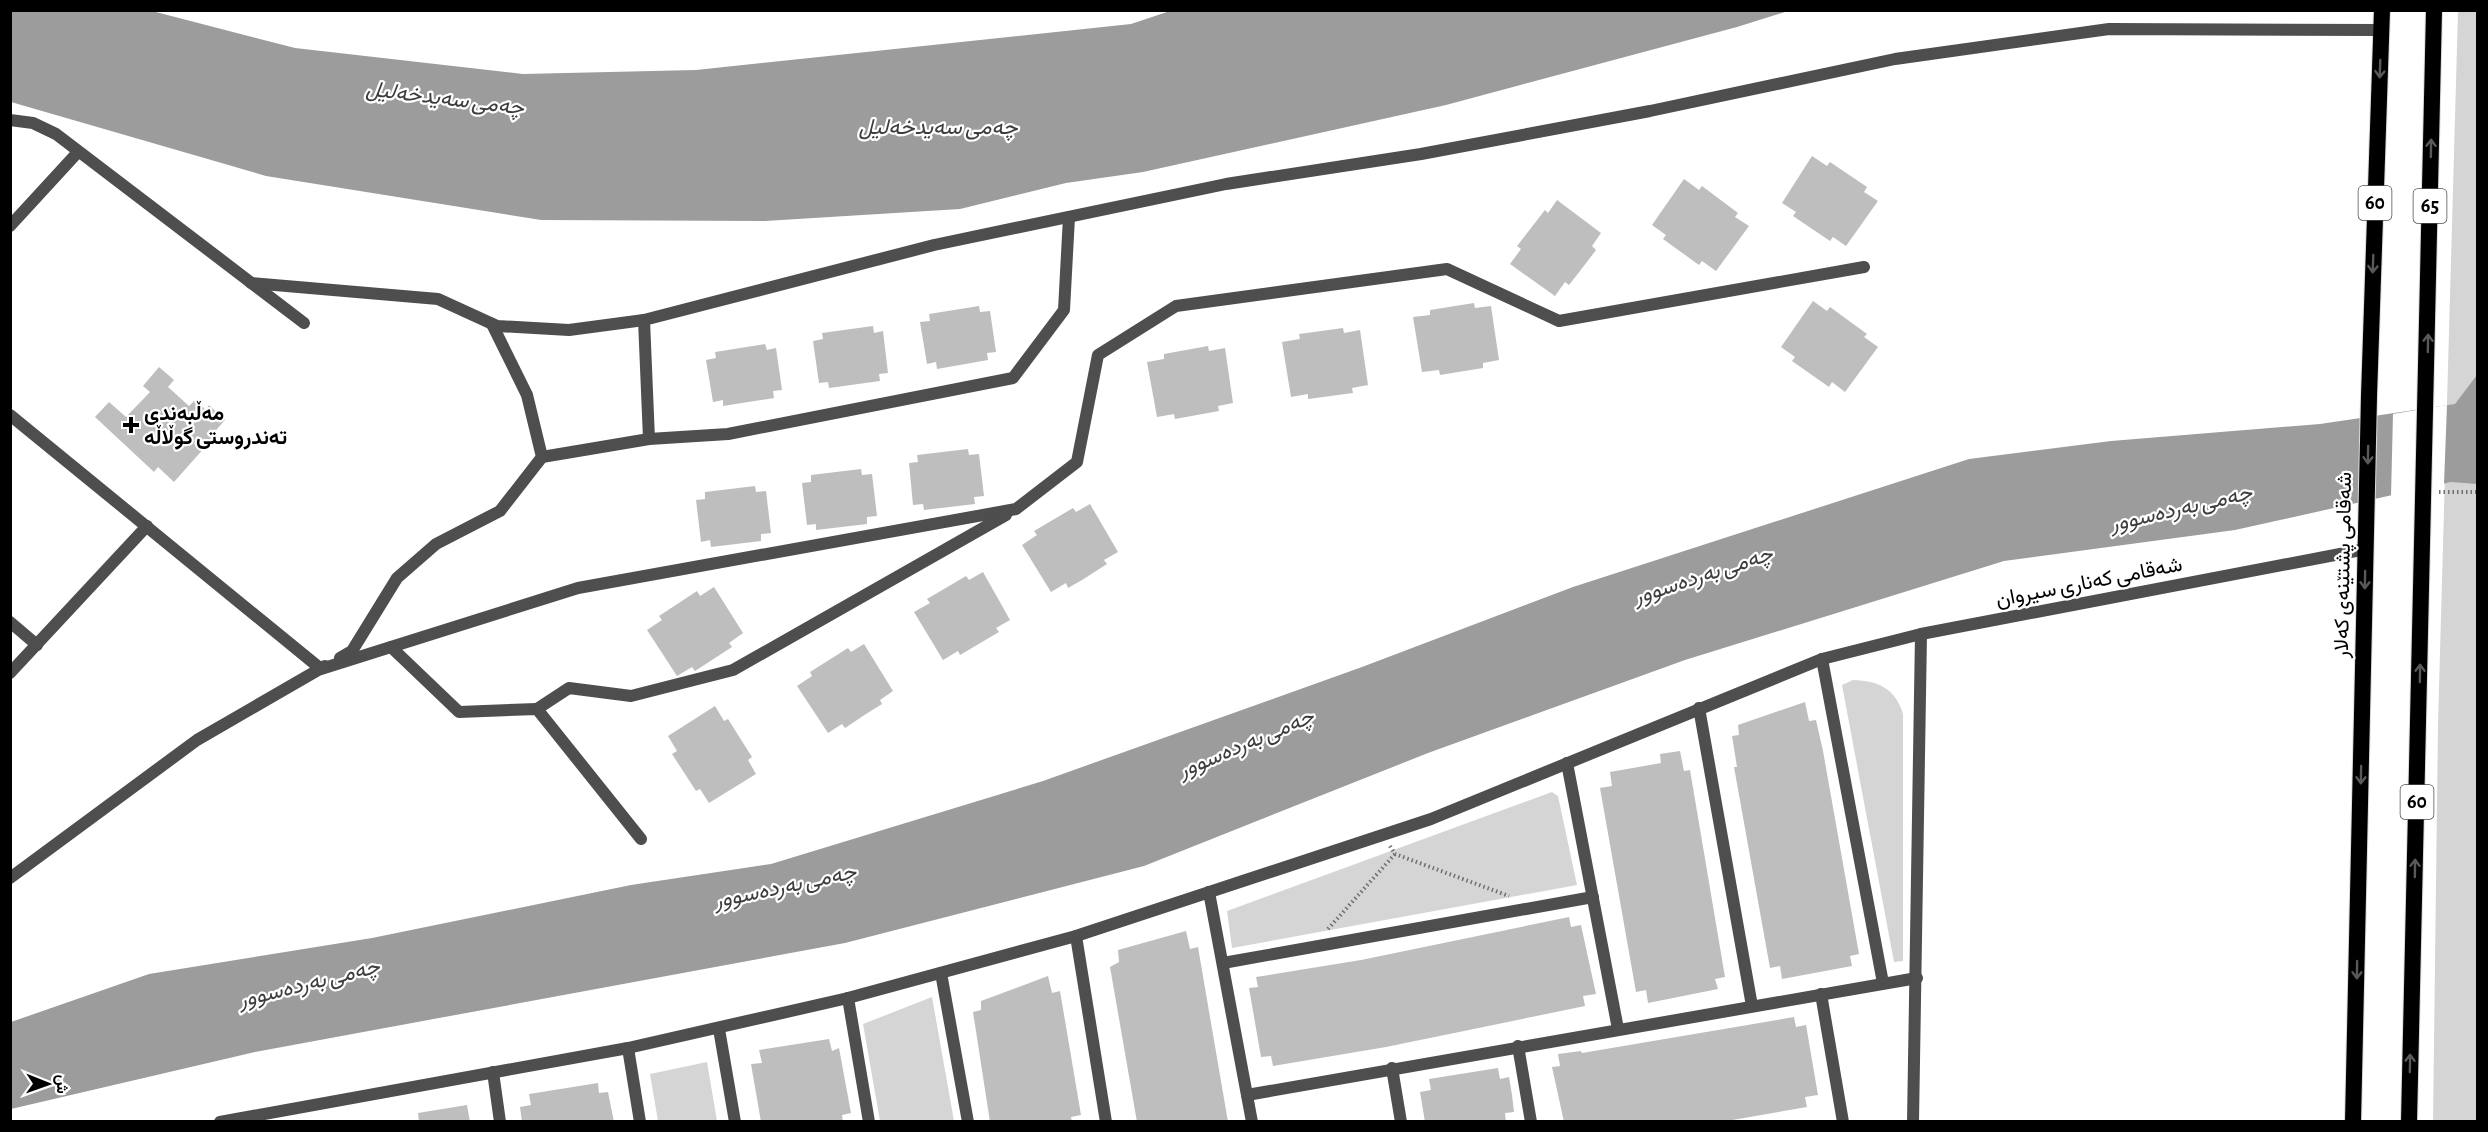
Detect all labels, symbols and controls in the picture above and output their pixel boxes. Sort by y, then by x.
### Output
one-way arrow [2374,58,2385,78]
water label: چەمی سەیدخەلیل [364,77,527,122]
water label: چەمی سەیدخەلیل [858,116,1019,141]
one-way arrow [2425,138,2437,158]
road number: 60 [2358,186,2392,220]
road number: 65 [2414,189,2446,223]
one-way arrow [2368,253,2379,273]
one-way arrow [2422,333,2434,353]
place label: مەڵبەندی تەندروستی گوڵاڵە [144,400,287,450]
marker: مەڵبەندی تەندروستی گوڵاڵە [122,416,140,434]
one-way arrow [2362,444,2374,464]
street label: شەقامی پشتێنەی کەلار [2331,472,2358,659]
water label: چەمی بەردەسوور [2106,481,2256,538]
water label: چەمی بەردەسوور [1629,542,1777,611]
street label: شەقامی کەناری سیروان [1994,554,2184,612]
one-way arrow [2359,569,2371,589]
one-way arrow [2415,664,2426,684]
water label: چەمی بەردەسوور [1173,704,1319,785]
one-way arrow [2355,764,2367,784]
road number: 60 [2400,785,2434,819]
one-way arrow [2410,859,2421,879]
water label: چەمی بەردەسوور [710,860,860,915]
water label: چەمی بەردەسوور [234,955,384,1015]
one-way arrow [2351,959,2362,979]
north arrow [18,1054,78,1114]
one-way arrow [2405,1054,2416,1074]
text: ش [53,1074,70,1094]

